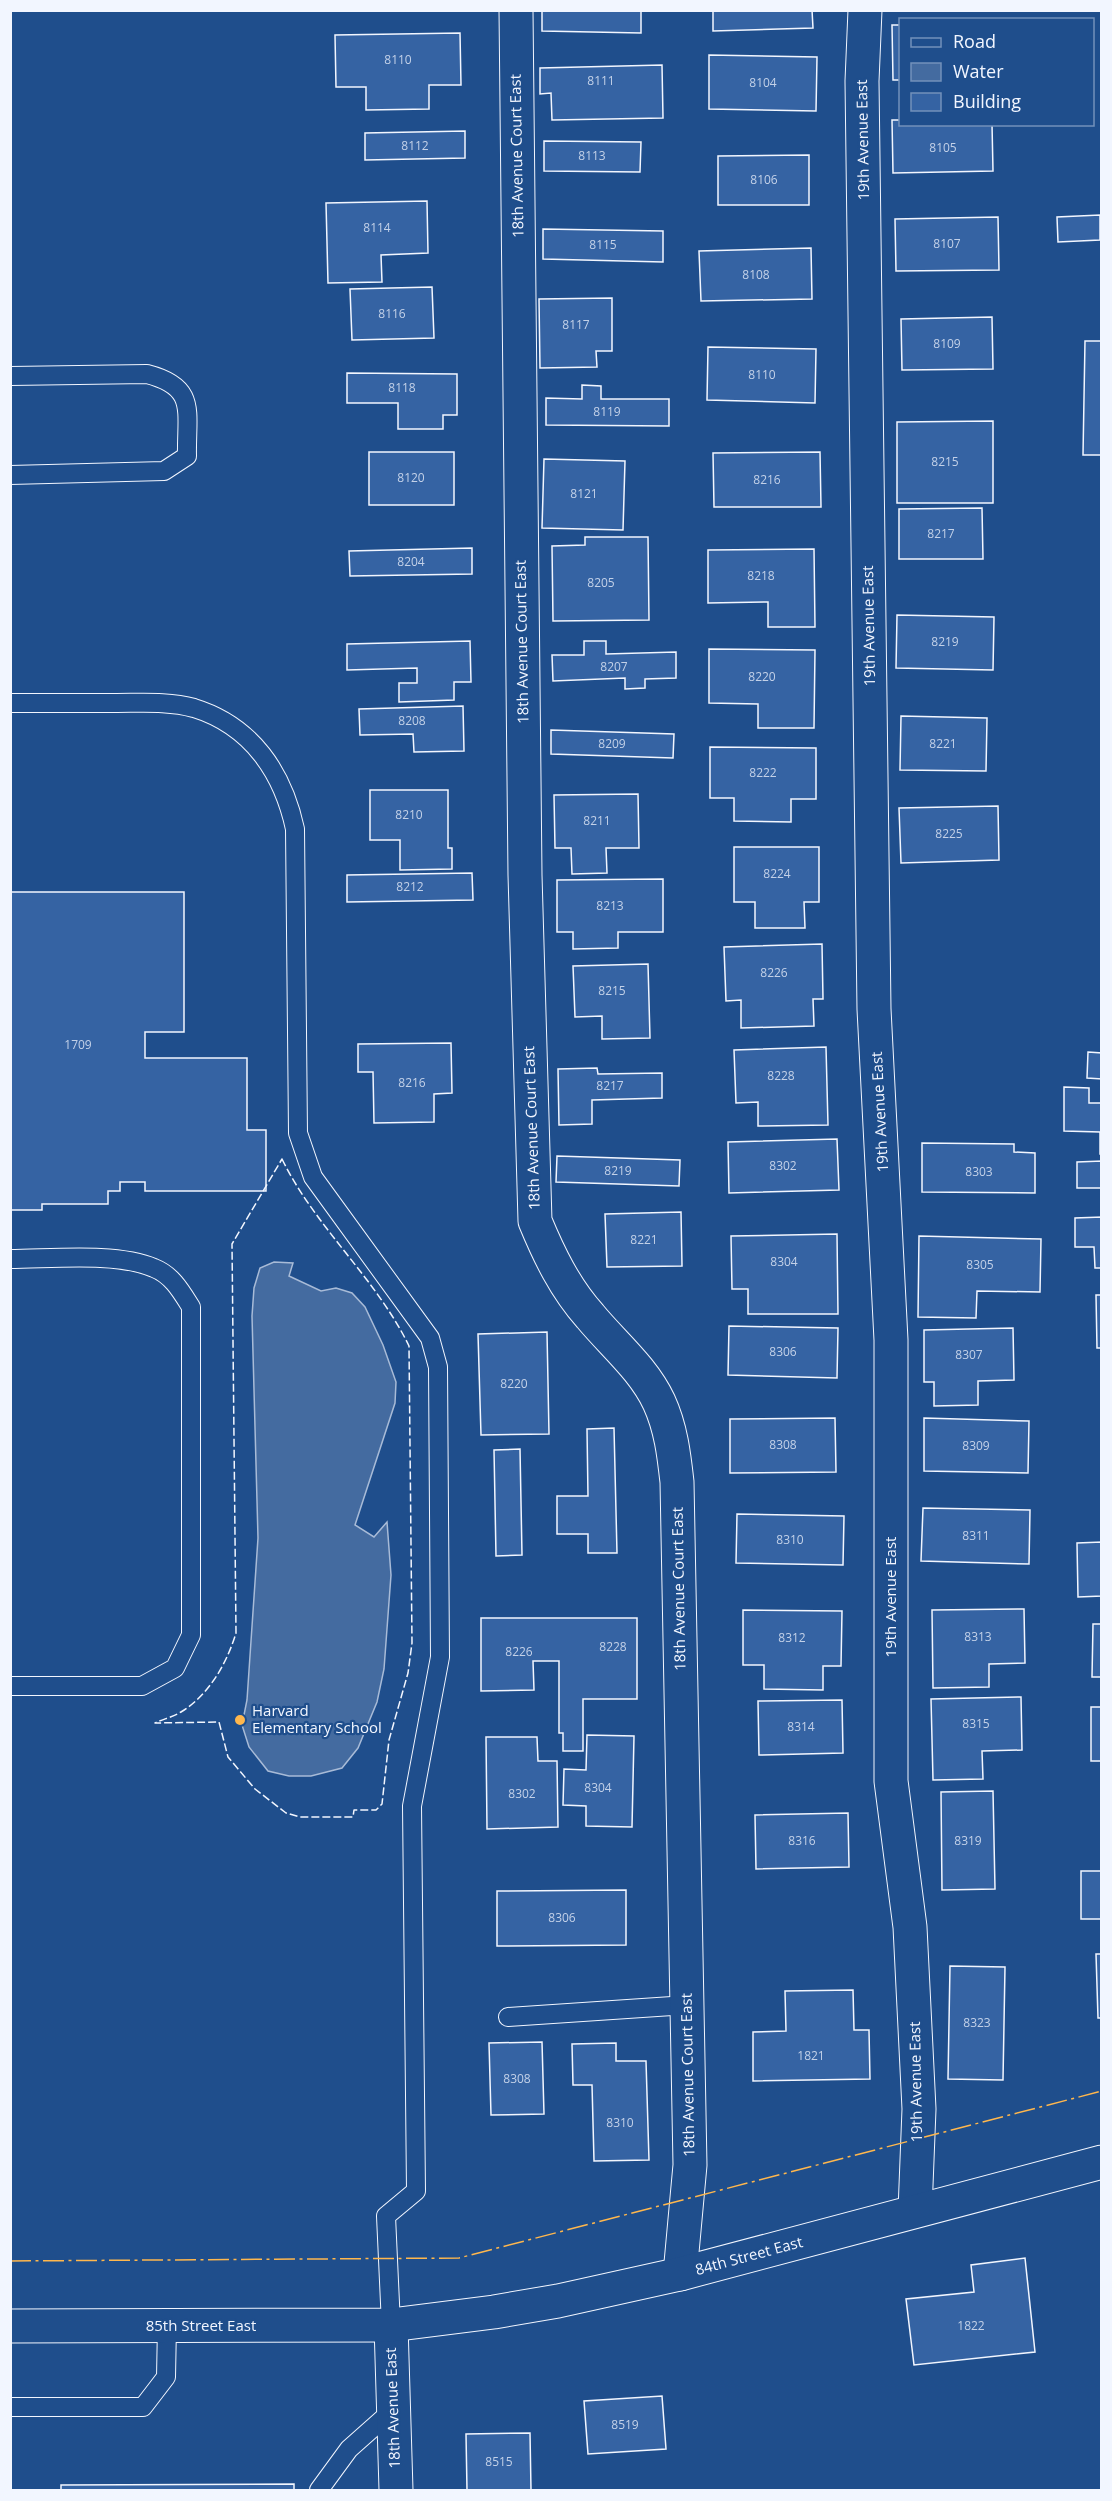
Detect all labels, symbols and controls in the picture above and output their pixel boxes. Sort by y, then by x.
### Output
legend [899,18,1094,126]
text: Road [953,29,996,53]
house number: 8110 [384,51,412,68]
text: Water [953,59,1004,83]
house number: 8111 [587,72,615,89]
street label: 18th Avenue Court East [505,74,527,238]
house number: 8104 [749,74,777,91]
street label: 19th Avenue East [851,79,873,201]
text: Building [953,89,1021,113]
house number: 8112 [401,137,429,154]
house number: 8105 [929,139,957,156]
house number: 8113 [578,147,606,164]
house number: 8106 [750,171,778,188]
house number: 8114 [363,219,391,236]
house number: 8107 [933,235,961,252]
house number: 8115 [589,236,617,253]
house number: 8108 [742,266,770,283]
house number: 8116 [378,305,406,322]
house number: 8117 [562,316,590,333]
house number: 8109 [933,335,961,352]
house number: 8110 [748,366,776,383]
house number: 8118 [388,379,416,396]
house number: 8119 [593,403,621,420]
house number: 8215 [931,453,959,470]
house number: 8120 [397,469,425,486]
house number: 8216 [753,471,781,488]
house number: 8121 [570,485,598,502]
house number: 8217 [927,525,955,542]
house number: 8204 [397,553,425,570]
street label: 18th Avenue Court East [510,560,532,724]
street label: 19th Avenue East [857,565,879,687]
house number: 8218 [747,567,775,584]
house number: 8205 [587,574,615,591]
house number: 8219 [931,633,959,650]
house number: 8207 [600,658,628,675]
house number: 8220 [748,668,776,685]
house number: 8208 [398,712,426,729]
house number: 8209 [598,735,626,752]
house number: 8221 [929,735,957,752]
house number: 8222 [749,764,777,781]
house number: 8210 [395,806,423,823]
house number: 8211 [583,812,611,829]
house number: 8225 [935,825,963,842]
house number: 8224 [763,865,791,882]
house number: 8212 [396,878,424,895]
house number: 8213 [596,897,624,914]
house number: 8226 [760,964,788,981]
house number: 8215 [598,982,626,999]
house number: 1709 [64,1036,92,1053]
street label: 18th Avenue Court East [518,1046,544,1210]
street label: 19th Avenue East [866,1051,892,1173]
house number: 8228 [767,1067,795,1084]
house number: 8216 [398,1074,426,1091]
house number: 8217 [596,1077,624,1094]
house number: 8302 [769,1157,797,1174]
house number: 8219 [604,1162,632,1179]
house number: 8303 [965,1163,993,1180]
house number: 8221 [630,1231,658,1248]
house number: 8304 [770,1253,798,1270]
house number: 8305 [966,1256,994,1273]
house number: 8306 [769,1343,797,1360]
house number: 8307 [955,1346,983,1363]
house number: 8220 [500,1375,528,1392]
house number: 8308 [769,1436,797,1453]
house number: 8309 [962,1437,990,1454]
street label: 18th Avenue Court East [667,1507,689,1671]
house number: 8311 [962,1527,990,1544]
house number: 8310 [776,1531,804,1548]
street label: 19th Avenue East [880,1537,900,1657]
house number: 8313 [964,1628,992,1645]
house number: 8312 [778,1629,806,1646]
house number: 8228 [599,1638,627,1655]
house number: 8226 [505,1643,533,1660]
place label: Harvard Elementary School [252,1700,382,1737]
marker: Harvard Elementary School [233,1713,247,1727]
house number: 8315 [962,1715,990,1732]
house number: 8314 [787,1718,815,1735]
house number: 8304 [584,1779,612,1796]
house number: 8302 [508,1785,536,1802]
house number: 8316 [788,1832,816,1849]
house number: 8319 [954,1832,982,1849]
house number: 8306 [548,1909,576,1926]
street label: 18th Avenue Court East [676,1993,698,2157]
house number: 8323 [963,2014,991,2031]
street label: 19th Avenue East [904,2021,926,2143]
house number: 1821 [797,2047,825,2064]
house number: 8308 [503,2070,531,2087]
house number: 8310 [606,2114,634,2131]
street label: 84th Street East [693,2231,805,2279]
street label: 85th Street East [146,2315,256,2335]
house number: 1822 [957,2317,985,2334]
street label: 18th Avenue East [380,2347,404,2469]
house number: 8519 [611,2416,639,2433]
house number: 8515 [485,2453,513,2470]

